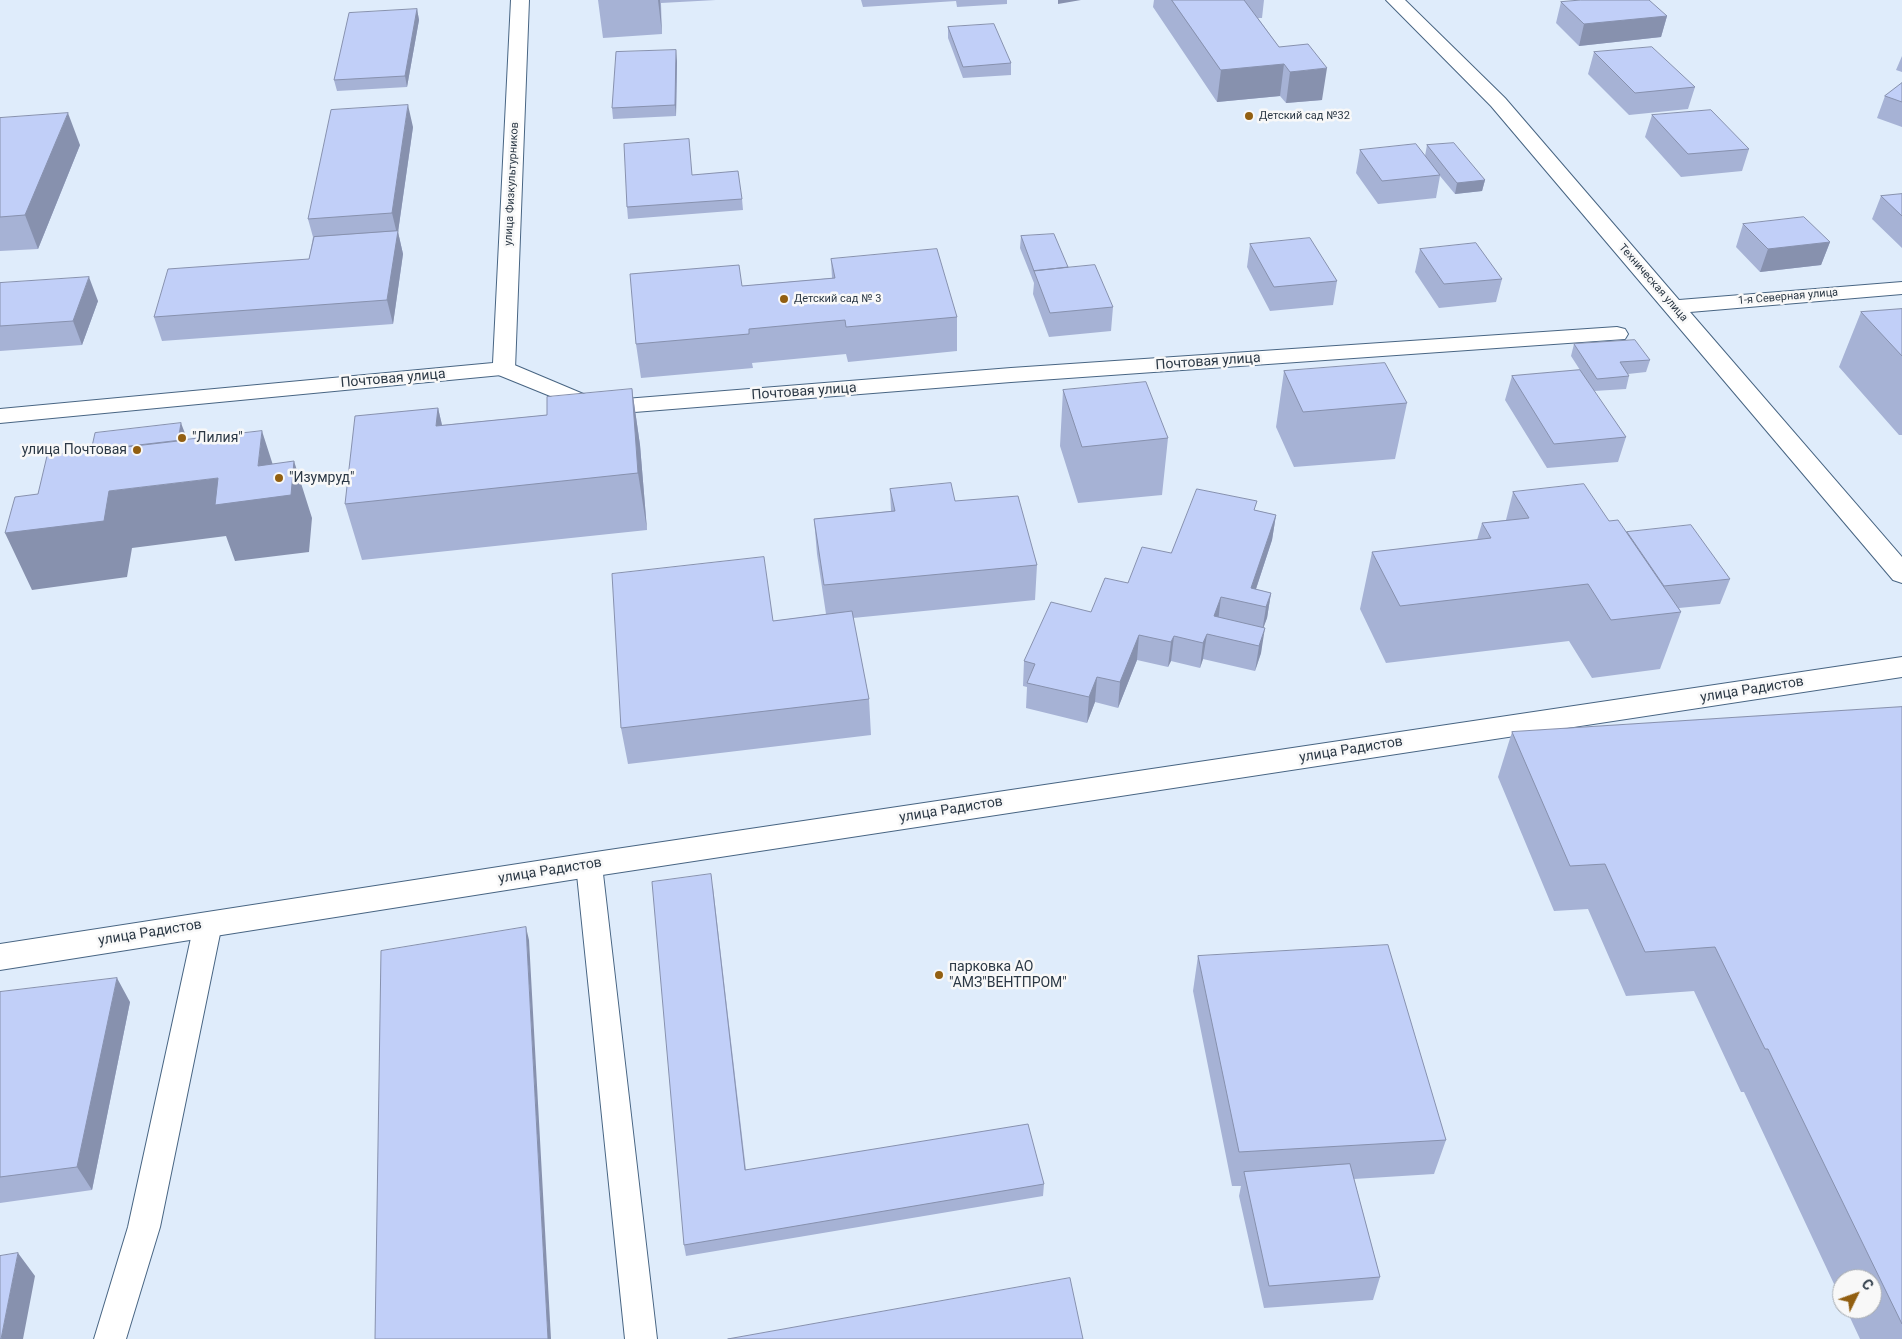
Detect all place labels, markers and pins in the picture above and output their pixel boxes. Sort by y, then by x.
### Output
place label: Детский сад №32 [1259,109,1350,123]
marker: Детский сад №32 [1243,110,1255,122]
place label: Детский сад № 3 [794,292,881,306]
marker: Детский сад № 3 [778,293,790,305]
place label: "Лилия" [192,430,243,446]
marker: "Лилия" [176,432,188,444]
place label: улица Почтовая [22,442,127,458]
marker: улица Почтовая [131,444,143,456]
place label: "Изумруд" [289,470,355,486]
marker: "Изумруд" [273,472,285,484]
place label: парковка АО "АМЗ"ВЕНТПРОМ" [949,959,1067,992]
marker: парковка АО "АМЗ"ВЕНТПРОМ" [933,969,945,981]

